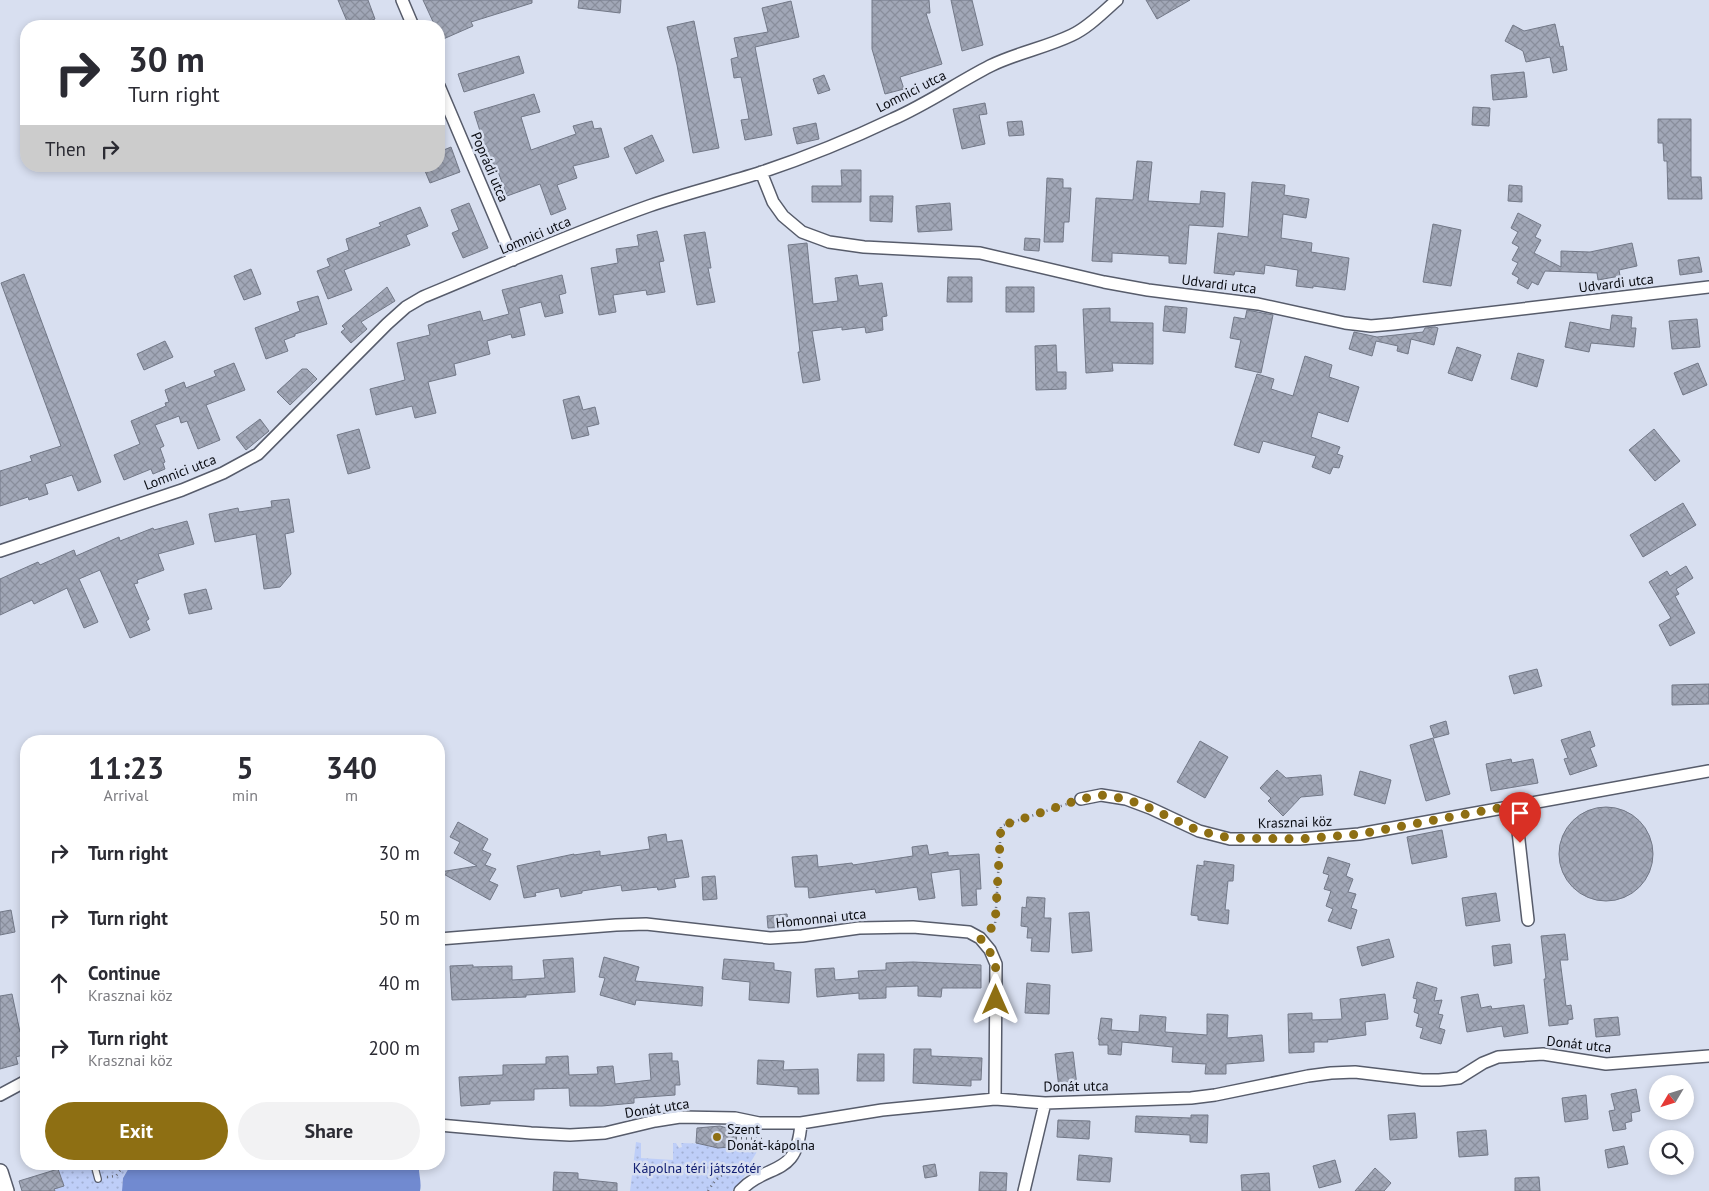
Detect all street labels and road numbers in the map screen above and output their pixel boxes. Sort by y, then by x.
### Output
street label: Lomnici utca [873,66,949,116]
street label: Poprádi utca [467,129,513,205]
street label: Lomnici utca [497,212,573,258]
street label: Udvardi utca [1577,269,1655,297]
street label: Udvardi utca [1180,270,1258,298]
street label: Lomnici utca [141,450,219,494]
street label: Krasznai köz [1258,812,1332,832]
street label: Homonnai utca [775,904,867,932]
street label: Donát utca [1546,1032,1612,1056]
street label: Donát utca [1043,1076,1109,1096]
street label: Donát utca [623,1094,691,1122]

